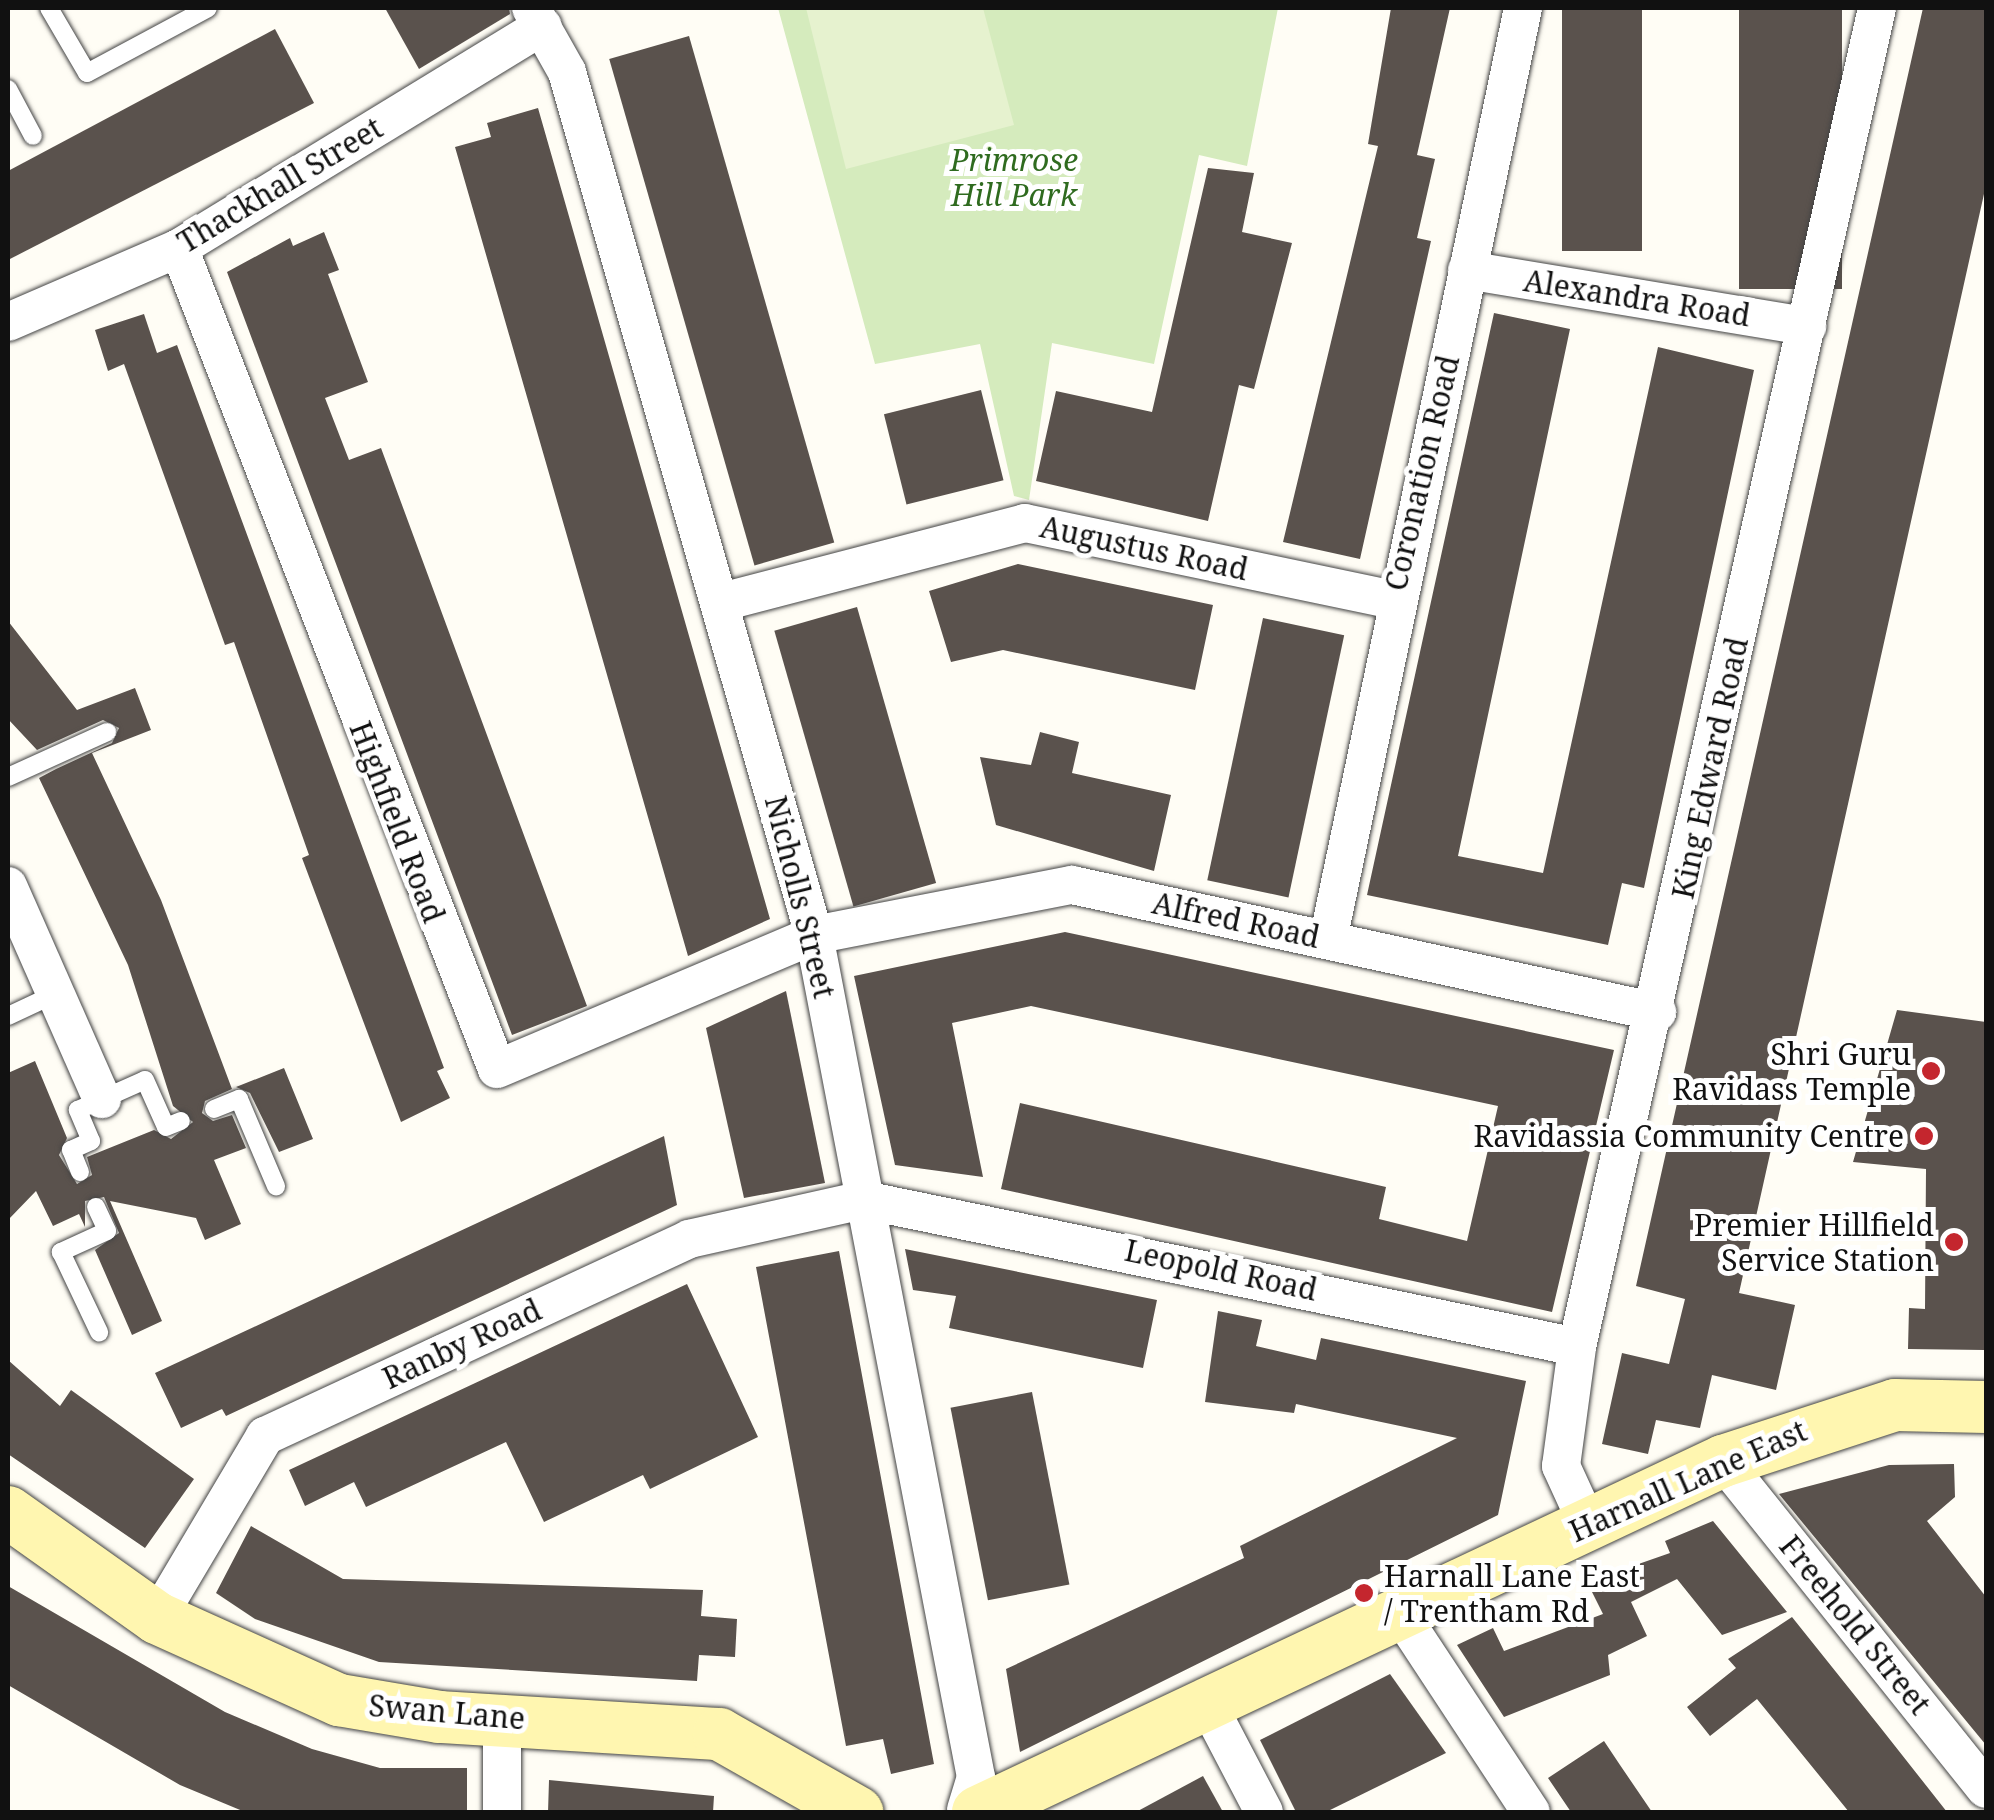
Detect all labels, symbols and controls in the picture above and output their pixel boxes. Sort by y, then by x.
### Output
street label: Thackhall Street [171,110,389,260]
park label: Primrose Hill Park [950,142,1078,212]
street label: Alexandra Road [1521,262,1753,334]
street label: Coronation Road [1377,352,1467,594]
street label: Augustus Road [1037,508,1251,588]
street label: King Edward Road [1665,634,1755,902]
street label: Highfield Road [342,716,452,928]
street label: Nicholls Street [757,792,843,1002]
street label: Alfred Road [1149,885,1323,955]
place label: Shri Guru Ravidass Temple [1672,1036,1911,1106]
marker: Shri Guru Ravidass Temple [1920,1060,1942,1082]
place label: Ravidassia Community Centre [1474,1118,1904,1154]
marker: Ravidassia Community Centre [1913,1125,1935,1147]
place label: Premier Hillfield Service Station [1694,1207,1934,1278]
marker: Premier Hillfield Service Station [1943,1231,1965,1253]
street label: Leopold Road [1122,1232,1320,1308]
street label: Ranby Road [377,1292,547,1396]
street label: Harnall Lane East [1564,1413,1812,1549]
street label: Freehold Street [1772,1528,1938,1722]
place label: Harnall Lane East / Trentham Rd [1384,1558,1640,1628]
marker: Harnall Lane East / Trentham Rd [1353,1582,1375,1604]
street label: Swan Lane [367,1687,527,1737]

